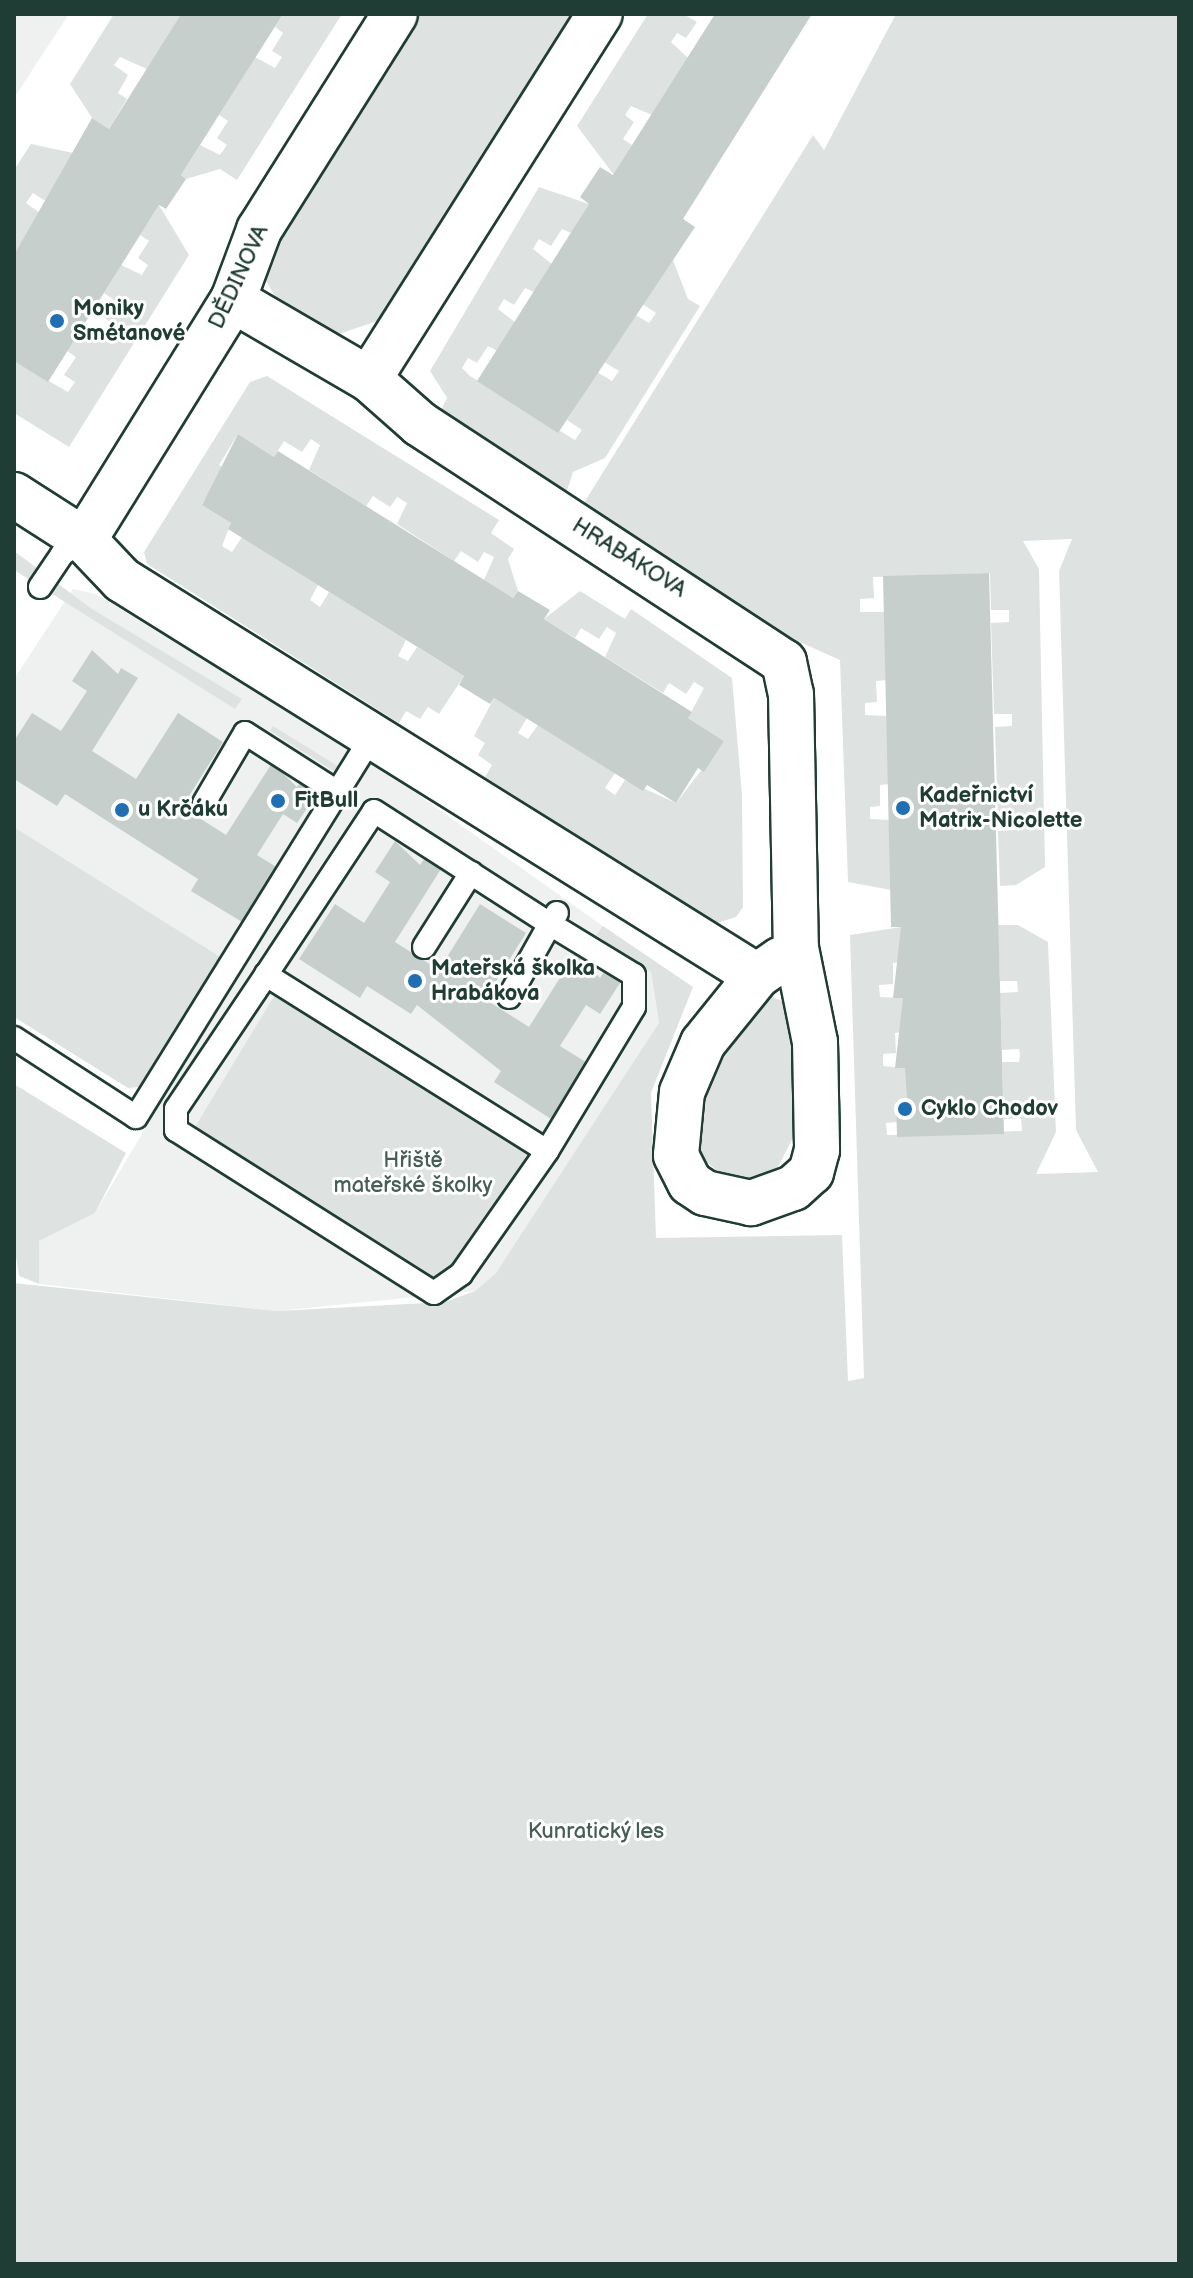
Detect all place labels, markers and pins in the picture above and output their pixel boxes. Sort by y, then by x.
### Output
place label: Moniky Smétanové [73,295,185,346]
marker: Moniky Smétanové [48,312,66,330]
place label: Kadeřnictví Matrix-Nicolette [919,782,1082,834]
place label: FitBull [294,788,358,814]
marker: FitBull [269,792,287,810]
place label: u Krčáku [138,797,228,823]
marker: Kadeřnictví Matrix-Nicolette [894,799,912,817]
marker: u Krčáku [113,801,131,819]
place label: Mateřská školka Hrabákova [431,955,595,1006]
marker: Mateřská školka Hrabákova [406,972,424,990]
place label: Cyklo Chodov [921,1096,1058,1122]
marker: Cyklo Chodov [896,1100,914,1118]

